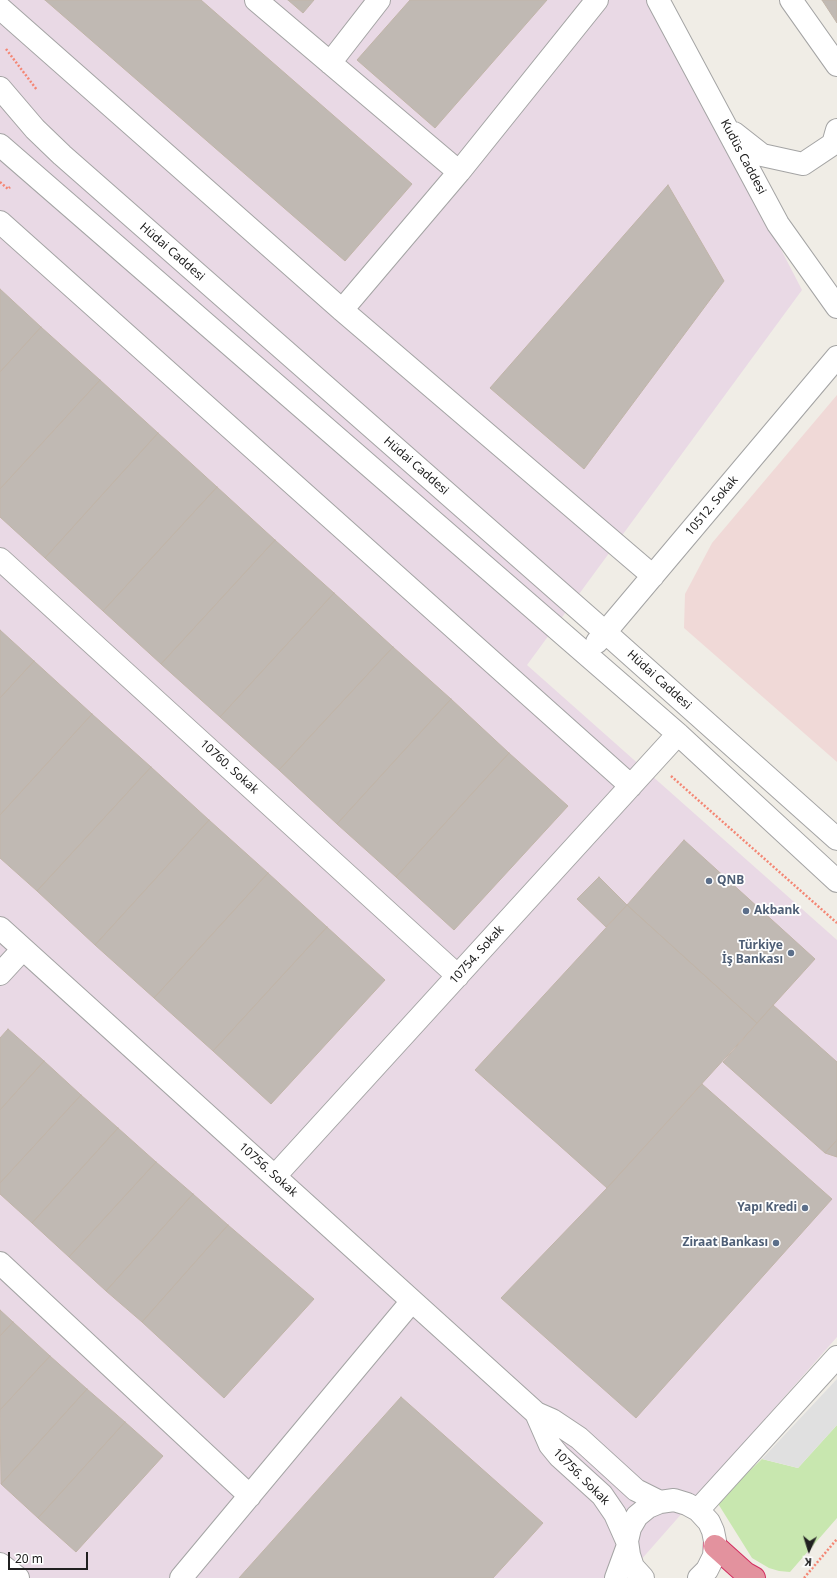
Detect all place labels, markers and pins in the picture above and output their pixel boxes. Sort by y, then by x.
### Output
place label: QNB [717,874,744,888]
marker: QNB [704,876,714,886]
place label: Akbank [754,904,800,918]
marker: Akbank [741,906,751,916]
place label: Türkiye İş Bankası [722,939,783,967]
marker: Türkiye İş Bankası [786,948,796,958]
place label: Yapı Kredi [737,1201,797,1215]
marker: Yapı Kredi [800,1203,810,1213]
place label: Ziraat Bankası [682,1236,768,1250]
marker: Ziraat Bankası [771,1238,781,1248]

